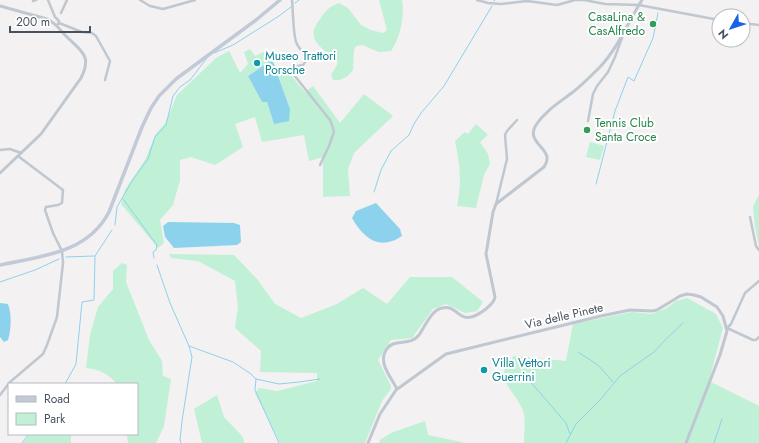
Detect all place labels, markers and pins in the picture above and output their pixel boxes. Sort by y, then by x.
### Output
place label: CasaLina & CasAlfredo [588,8,645,40]
marker: CasaLina & CasAlfredo [648,19,658,29]
place label: Museo Trattori Porsche [265,47,336,79]
marker: Museo Trattori Porsche [252,58,262,68]
place label: Tennis Club Santa Croce [595,114,657,146]
marker: Tennis Club Santa Croce [582,125,592,135]
place label: Villa Vettori Guerrini [492,354,551,386]
marker: Villa Vettori Guerrini [479,365,489,375]

